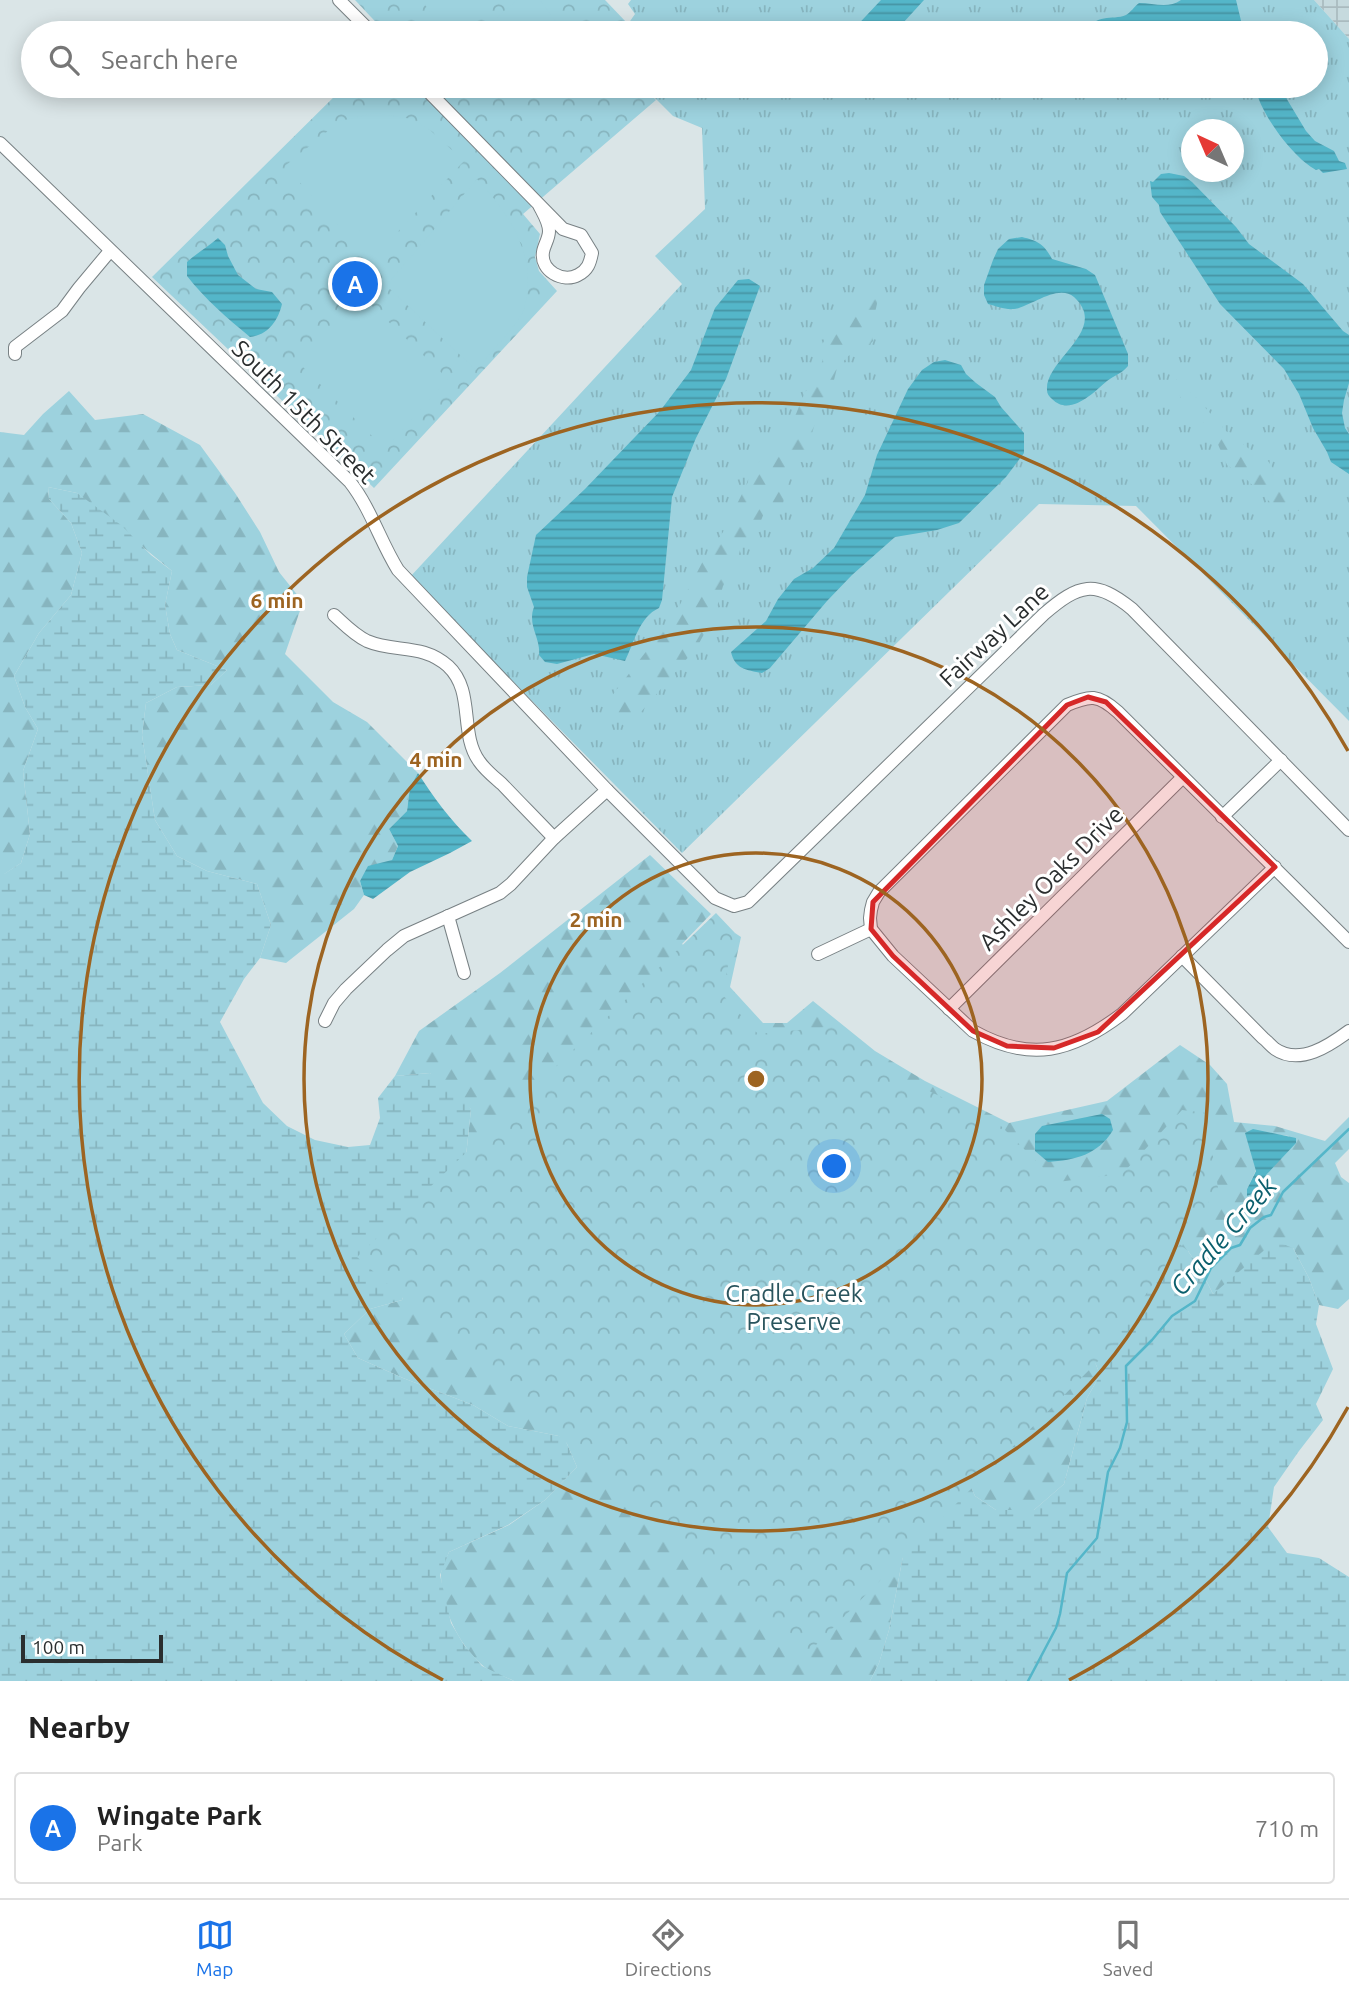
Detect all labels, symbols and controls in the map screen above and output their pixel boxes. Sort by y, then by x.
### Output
search box [21,21,1328,98]
icon: search [45,41,83,79]
text: Search here [101,45,238,74]
north arrow [1181,119,1244,182]
pin: A [332,258,378,310]
street label: South 15th Street [227,335,382,490]
street label: Fairway Lane [934,578,1054,692]
text: 6 min [250,588,304,612]
text: 4 min [409,747,463,771]
street label: Ashley Oaks Drive [973,800,1129,956]
text: 2 min [569,907,623,931]
centre of rings [744,1067,768,1091]
your location [817,1149,851,1183]
water label: Cradle Creek [1164,1171,1282,1301]
park label: Cradle Creek Preserve [725,1280,863,1335]
scale bar [21,1632,163,1664]
text: 100 m [32,1636,85,1658]
text: Nearby [28,1710,130,1744]
text: Wingate Park [97,1801,262,1830]
text: A [45,1816,61,1841]
text: 710 m [1255,1816,1319,1841]
text: Park [97,1830,143,1855]
tab: Map [196,1916,234,1980]
tab: Directions [625,1916,712,1980]
tab: Saved [1103,1916,1153,1980]

